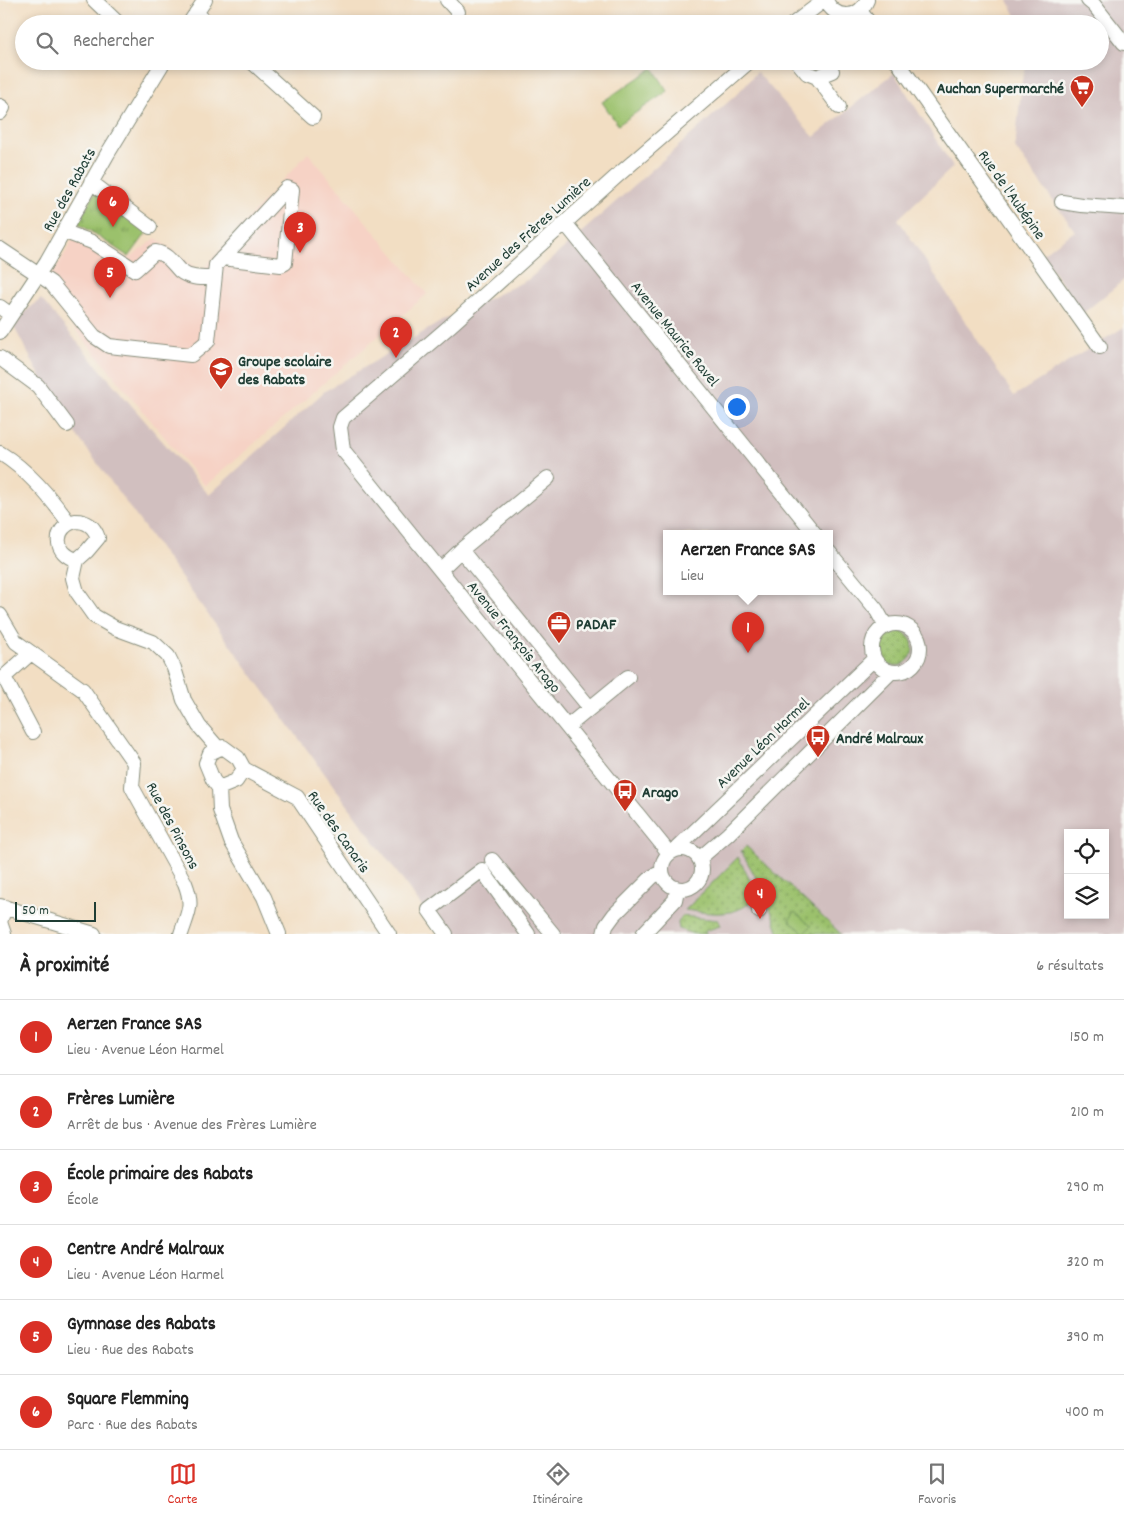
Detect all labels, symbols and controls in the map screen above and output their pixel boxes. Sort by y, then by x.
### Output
search box [15,15,1109,70]
icon: search [33,29,61,57]
text: Rechercher [73,29,154,56]
supermarket icon: Auchan Supermarché [1069,74,1095,108]
place label: Auchan Supermarché [937,78,1064,101]
street label: Rue des Rabats [38,144,103,236]
street label: Rue de l'Aubépine [971,146,1050,245]
street label: Avenue des Frères Lumière [460,172,597,298]
pin: 6 [97,186,129,227]
pin: 3 [284,212,316,253]
pin: 5 [94,257,126,298]
street label: Avenue Maurice Ravel [624,277,724,392]
pin: 2 [380,317,412,358]
place label: Groupe scolaire des Rabats [238,351,332,392]
school or university icon: Groupe scolaire des Rabats [208,356,234,390]
your location [724,394,750,420]
popup [663,530,833,595]
text: Aerzen France SAS [680,538,816,565]
text: Lieu [680,565,704,588]
street label: Avenue François Arago [461,576,566,699]
office icon: PADAF [546,610,572,644]
pin: 1 [732,612,764,653]
place label: PADAF [576,614,617,637]
street label: Avenue Léon Harmel [712,693,816,795]
bus stop icon: André Malraux [805,724,831,758]
place label: André Malraux [836,728,923,751]
street label: Rue des Pinsons [139,778,205,874]
bus stop icon: Arago [612,778,638,812]
place label: Arago [642,782,678,805]
street label: Rue des Canaris [301,786,375,879]
map controls [1064,829,1109,919]
button: locate [1064,829,1109,874]
button: layers [1064,874,1109,919]
pin: 4 [744,878,776,919]
scale bar [15,899,96,922]
text: 50 m [22,901,49,921]
text: À proximité [20,952,109,982]
text: 6 résultats [1036,955,1104,978]
text: Aerzen France SAS [67,1012,202,1039]
text: 1 [34,1026,38,1049]
text: 150 m [1070,1026,1104,1049]
text: Lieu · Avenue Léon Harmel [67,1039,224,1062]
text: Frères Lumière [67,1087,175,1114]
text: 2 [33,1101,40,1124]
text: 210 m [1070,1101,1104,1124]
text: Arrêt de bus · Avenue des Frères Lumière [67,1114,317,1137]
text: École primaire des Rabats [67,1162,253,1189]
text: 3 [32,1176,40,1199]
text: 290 m [1066,1176,1104,1199]
text: École [67,1189,99,1212]
text: Centre André Malraux [67,1237,224,1264]
text: 4 [33,1251,39,1274]
text: 320 m [1067,1251,1104,1274]
text: Lieu · Avenue Léon Harmel [67,1264,224,1287]
text: Gymnase des Rabats [67,1312,216,1339]
text: 5 [32,1326,40,1349]
text: 390 m [1066,1326,1104,1349]
text: Lieu · Rue des Rabats [67,1339,194,1362]
text: Square Flemming [67,1387,189,1414]
text: 6 [32,1401,40,1424]
text: 400 m [1065,1401,1104,1424]
text: Parc · Rue des Rabats [67,1414,198,1437]
tab: Carte [168,1460,198,1510]
tab: Itinéraire [533,1460,583,1510]
tab: Favoris [918,1460,956,1510]

